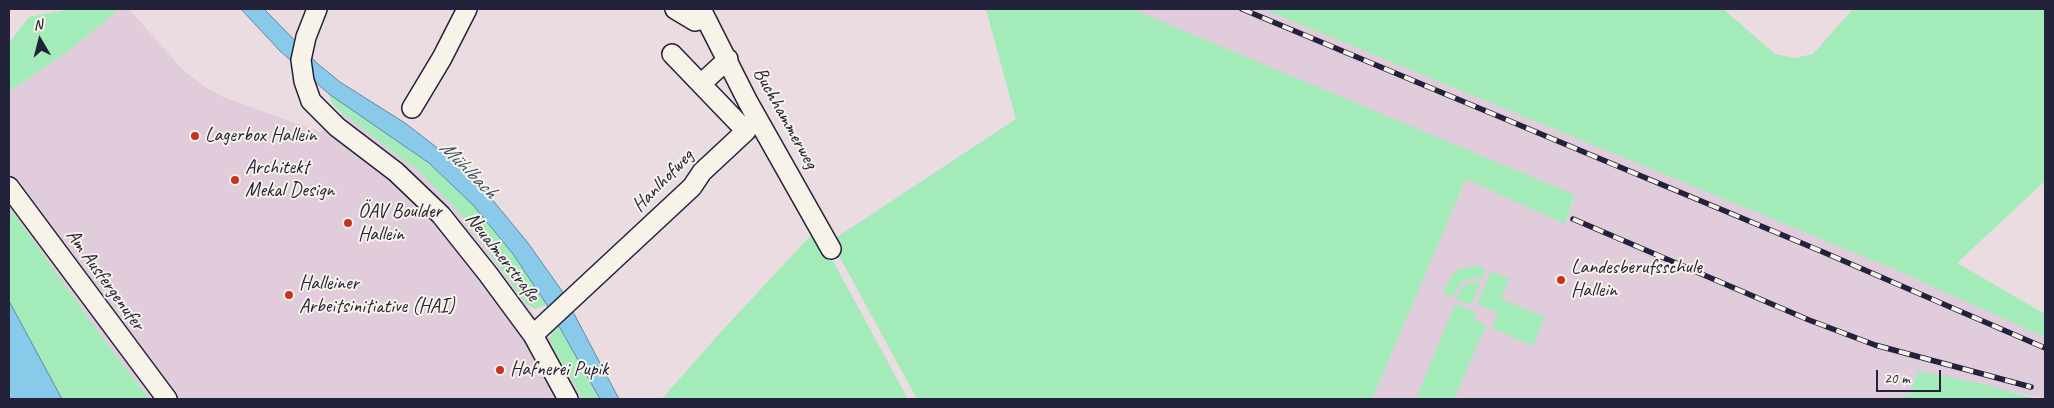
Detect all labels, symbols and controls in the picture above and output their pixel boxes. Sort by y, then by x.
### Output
north arrow [15,15,65,65]
text: N [32,16,43,34]
street label: Buchhammerweg [747,63,823,173]
place label: Lagerbox Hallein [205,124,317,148]
marker: Lagerbox Hallein [189,130,201,142]
water label: Mühlbach [434,136,502,204]
street label: Hanlhofweg [627,145,699,217]
place label: Architekt Mekal Design [245,156,334,203]
marker: Architekt Mekal Design [229,174,241,186]
place label: ÖAV Boulder Hallein [358,200,442,247]
street label: Neualmerstraße [460,208,544,306]
marker: ÖAV Boulder Hallein [342,217,354,229]
street label: Am Ausfergenufer [60,225,150,335]
place label: Landesberufsschule Hallein [1571,256,1702,303]
place label: Halleiner Arbeitsinitiative (HAI) [299,272,454,319]
marker: Landesberufsschule Hallein [1555,274,1567,286]
marker: Halleiner Arbeitsinitiative (HAI) [283,289,295,301]
place label: Hafnerei Pupik [510,358,608,382]
scale bar [1879,360,1944,392]
marker: Hafnerei Pupik [494,364,506,376]
text: 20 m [1884,369,1910,388]

